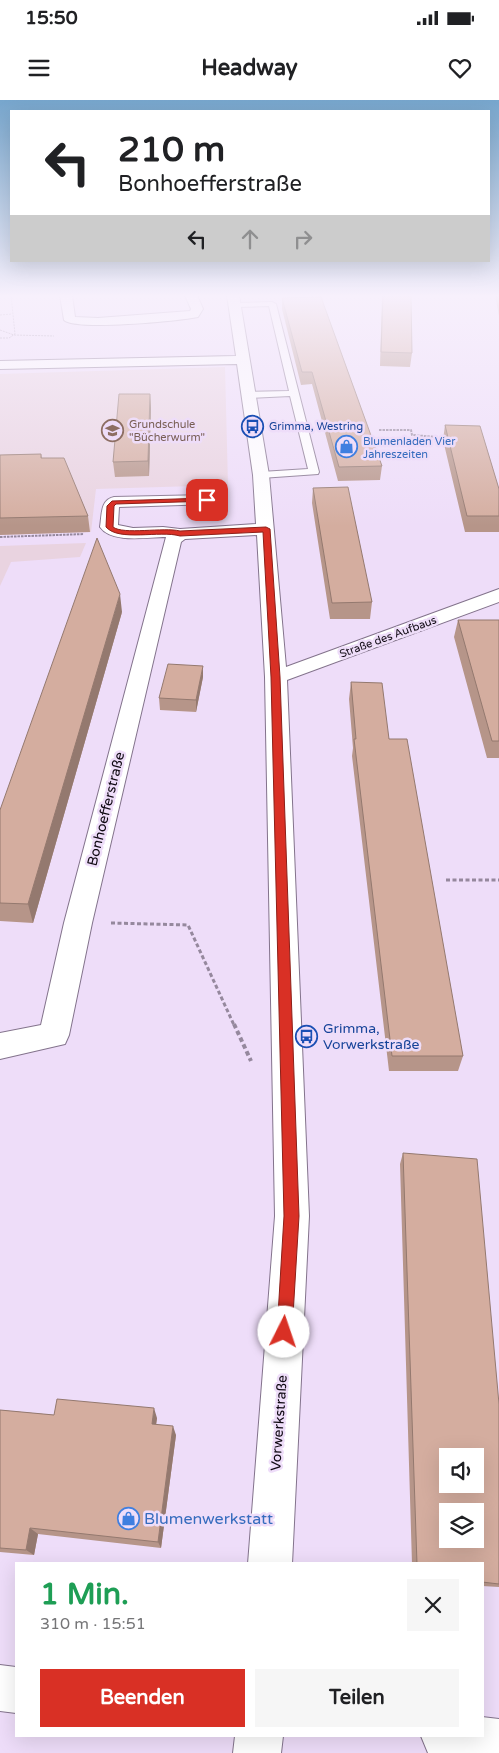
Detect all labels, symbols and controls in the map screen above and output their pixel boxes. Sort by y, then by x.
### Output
text: 15:50 [25,7,78,29]
icon: menu [25,54,53,82]
icon: heart [446,54,474,82]
text: Headway [201,55,298,81]
text: 210 m [118,129,225,171]
icon: left [35,130,100,195]
text: Bonhoefferstraße [118,171,302,197]
icon: left [183,225,211,253]
icon: ahead [236,225,264,253]
icon: right [289,225,317,253]
bus stop icon: Grimma, Westring [241,414,265,438]
school or university icon: Grundschule "Bücherwurm" [101,418,125,442]
place label: Grundschule "Bücherwurm" [129,418,205,444]
place label: Grimma, Westring [269,420,363,433]
shop icon: Blumenladen Vier Jahreszeiten [335,435,359,459]
place label: Blumenladen Vier Jahreszeiten [363,435,456,461]
pin [186,479,228,521]
icon: arrive [193,486,221,514]
street label: Straße des Aufbaus [338,613,438,661]
street label: Bonhoefferstraße [84,750,128,868]
place label: Grimma, Vorwerkstraße [323,1020,419,1053]
bus stop icon: Grimma, Vorwerkstraße [295,1024,319,1048]
position arrow [257,1305,309,1357]
street label: Vorwerkstraße [267,1374,291,1472]
map controls [439,1448,484,1548]
button: sound [439,1448,484,1493]
button: layers [439,1503,484,1548]
shop icon: Blumenwerkstatt [116,1507,140,1531]
place label: Blumenwerkstatt [144,1509,273,1529]
text: 1 Min. [40,1576,129,1613]
button: close [407,1579,459,1631]
text: 310 m · 15:51 [40,1614,146,1634]
button: Beenden [40,1669,245,1727]
button: Teilen [255,1669,459,1727]

